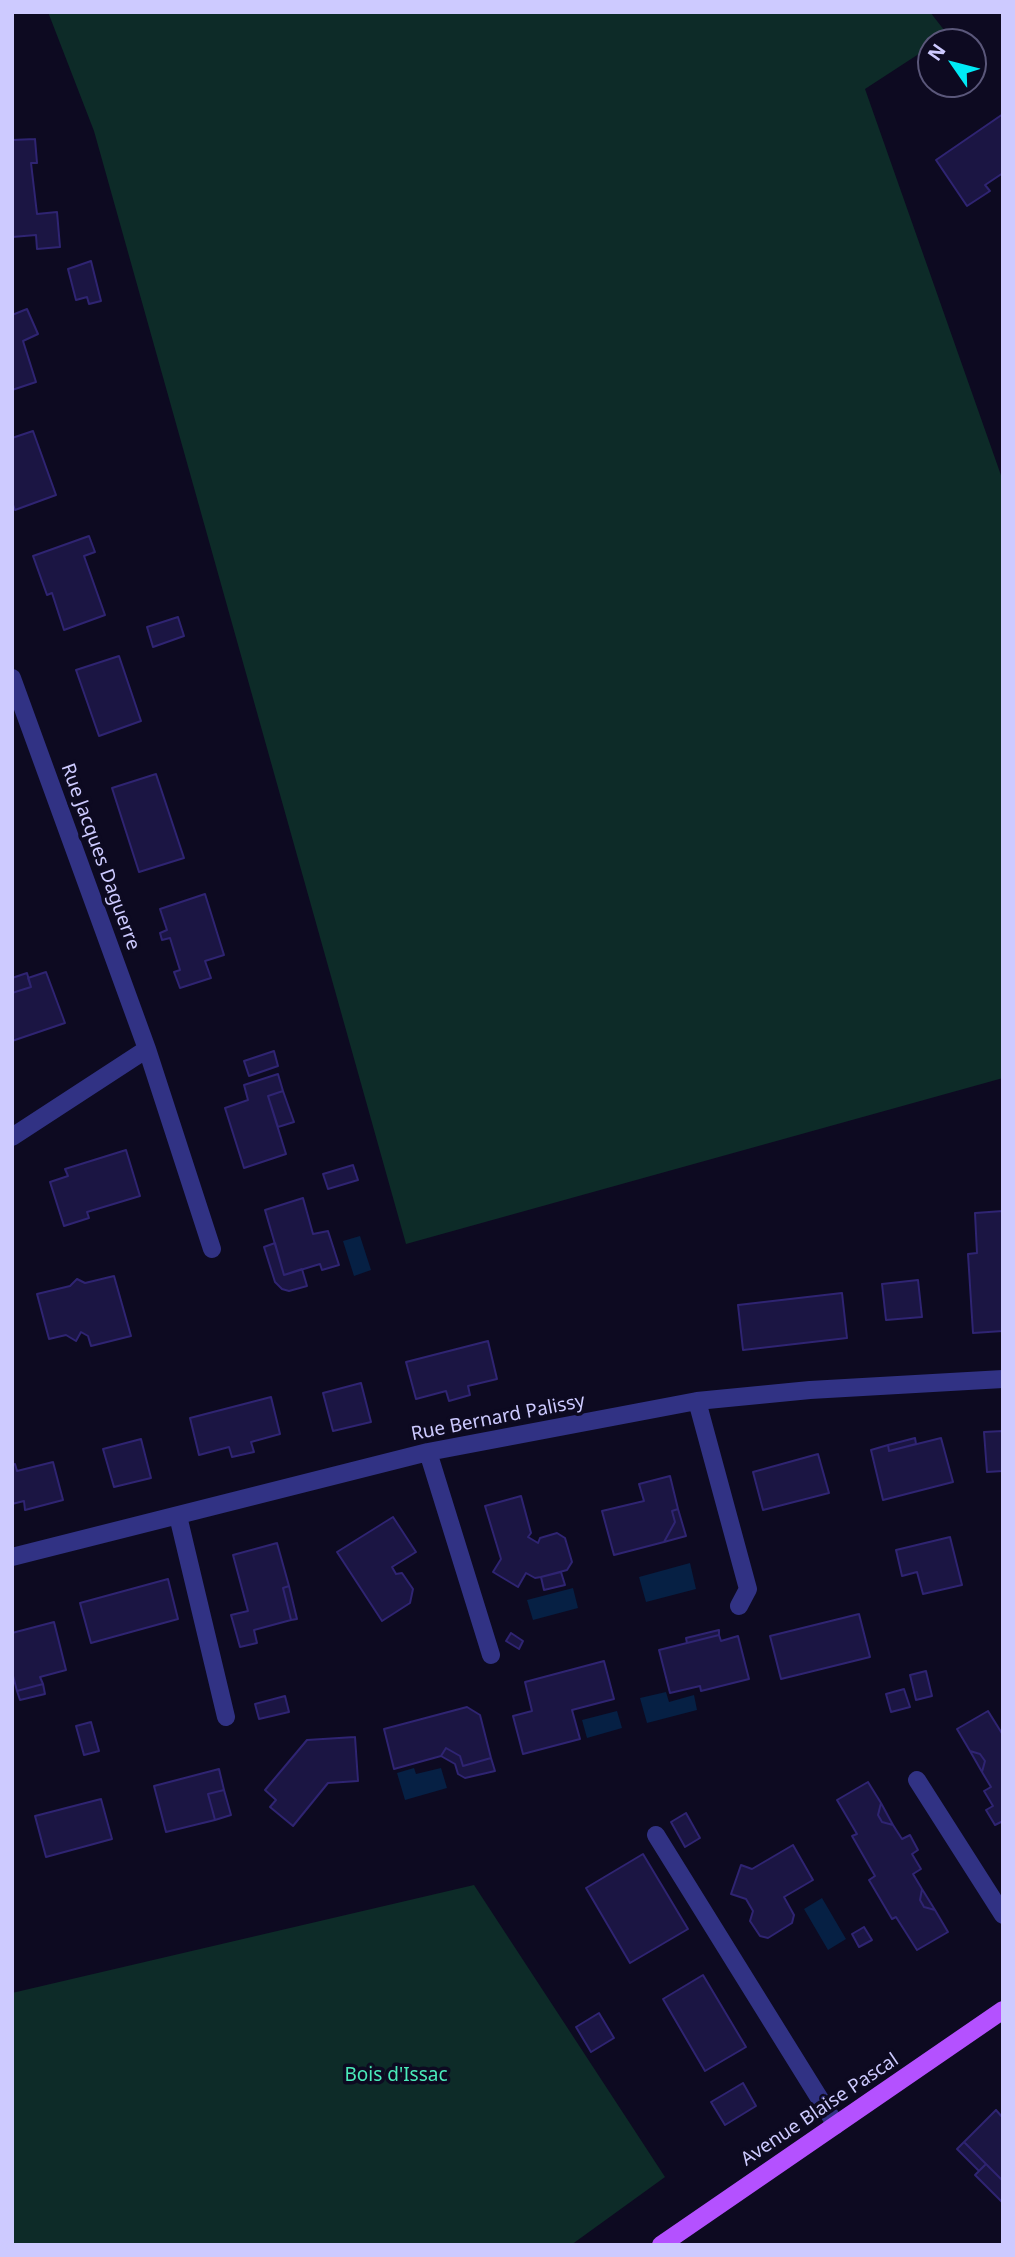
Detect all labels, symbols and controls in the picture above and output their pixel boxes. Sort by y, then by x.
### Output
north arrow [917,28,987,98]
text: N [921,38,952,66]
street label: Rue Jacques Daguerre [56,761,144,953]
street label: Rue Bernard Palissy [409,1390,587,1446]
street label: Avenue Blaise Pascal [737,2049,903,2171]
park label: Bois d'Issac [344,2065,448,2087]

